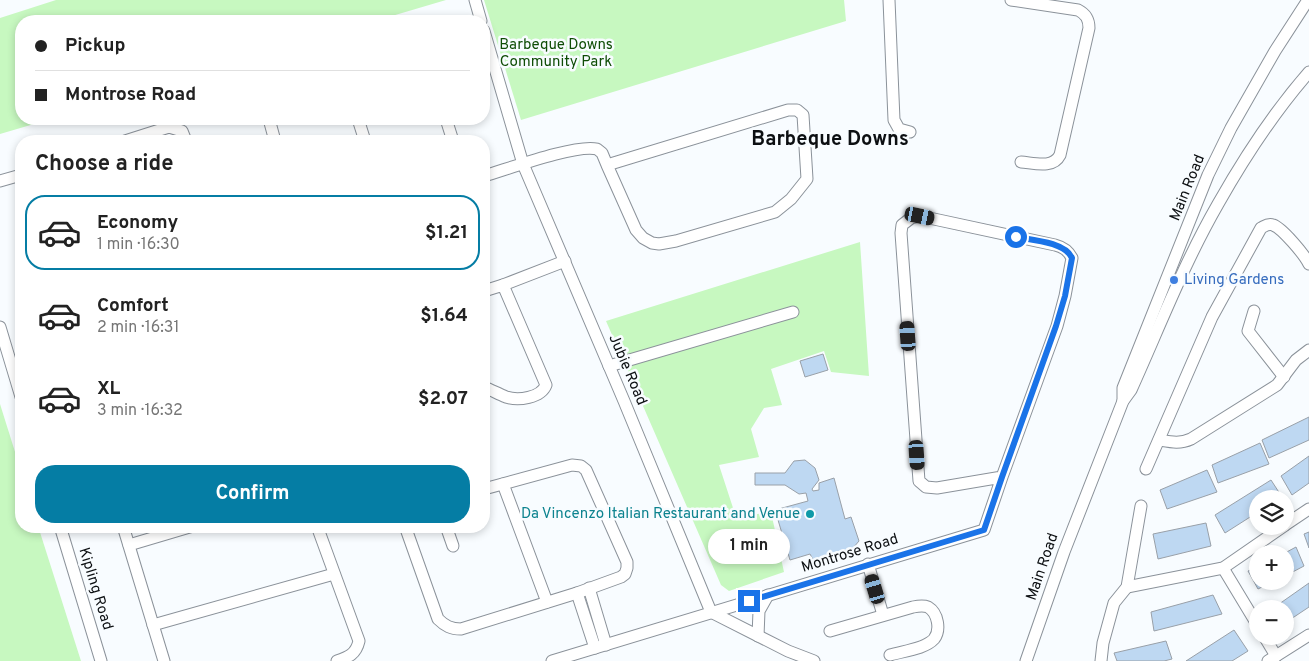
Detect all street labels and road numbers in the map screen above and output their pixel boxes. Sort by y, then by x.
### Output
street label: Main Road [1166,152,1210,224]
street label: Jubie Road [604,332,650,408]
street label: Montrose Road [799,530,901,578]
street label: Main Road [1023,531,1063,603]
street label: Kipling Road [73,545,117,633]

